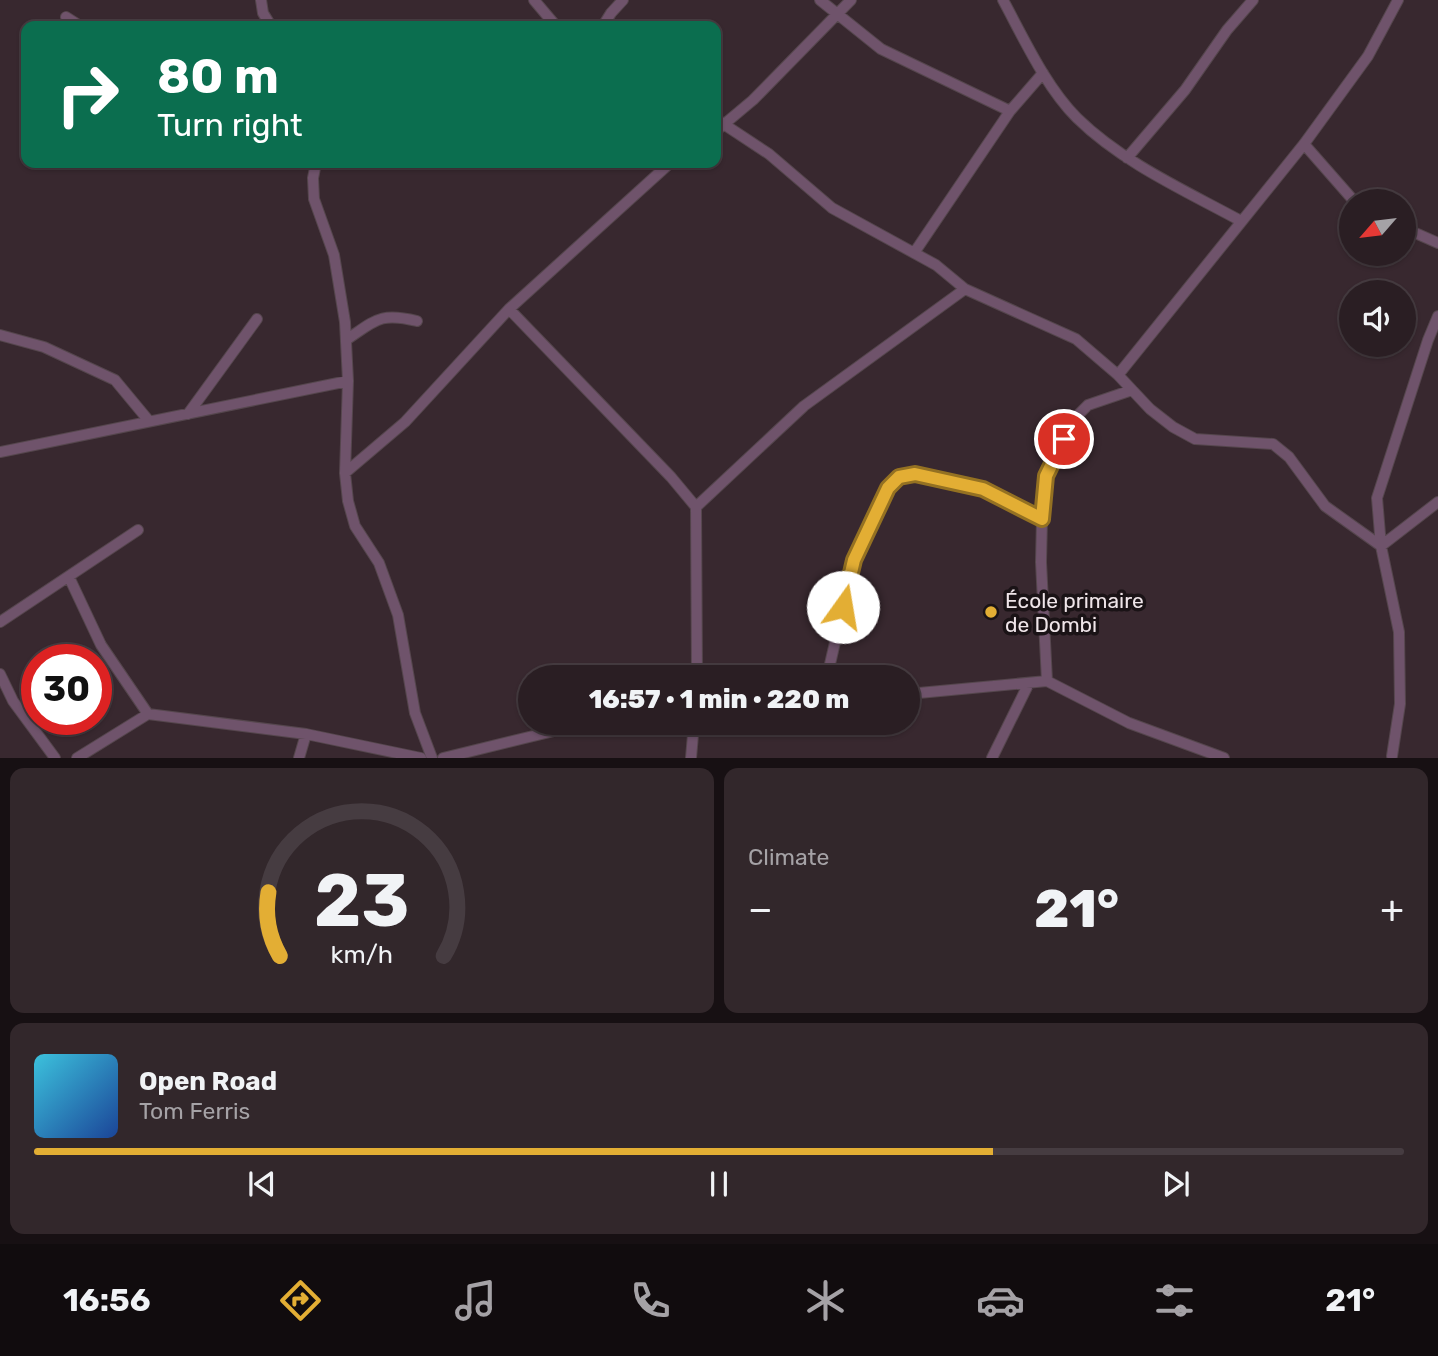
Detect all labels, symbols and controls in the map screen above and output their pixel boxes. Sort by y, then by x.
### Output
text: 80 m [157,47,279,105]
icon: right [42,49,133,140]
text: Turn right [157,106,302,144]
north arrow [1339,189,1416,266]
map controls [1339,189,1416,357]
button: sound [1339,280,1416,357]
pin [1034,409,1094,469]
icon: arrive [1045,420,1083,458]
position arrow [806,570,880,644]
place label: École primaire de Dombi [1005,588,1144,637]
marker: École primaire de Dombi [983,604,999,620]
speed limit sign: 30 [21,644,112,735]
text: 16:57 · 1 min · 220 m [589,684,849,715]
text: Climate [748,843,829,871]
text: 23 [314,859,410,945]
text: 21° [1034,878,1119,940]
text: − [748,886,773,932]
text: + [1380,886,1404,932]
text: km/h [331,940,393,969]
text: Open Road [139,1066,277,1097]
text: Tom Ferris [139,1097,250,1125]
icon: previous [243,1165,281,1203]
icon: pause [700,1165,738,1203]
icon: next [1157,1165,1195,1203]
icon: directions [276,1276,325,1325]
icon: music [451,1276,500,1325]
icon: phone [626,1276,675,1325]
icon: climate [801,1276,850,1325]
icon: car [976,1276,1025,1325]
icon: filters [1150,1276,1199,1325]
text: 16:56 [63,1281,151,1319]
text: 21° [1325,1281,1375,1319]

